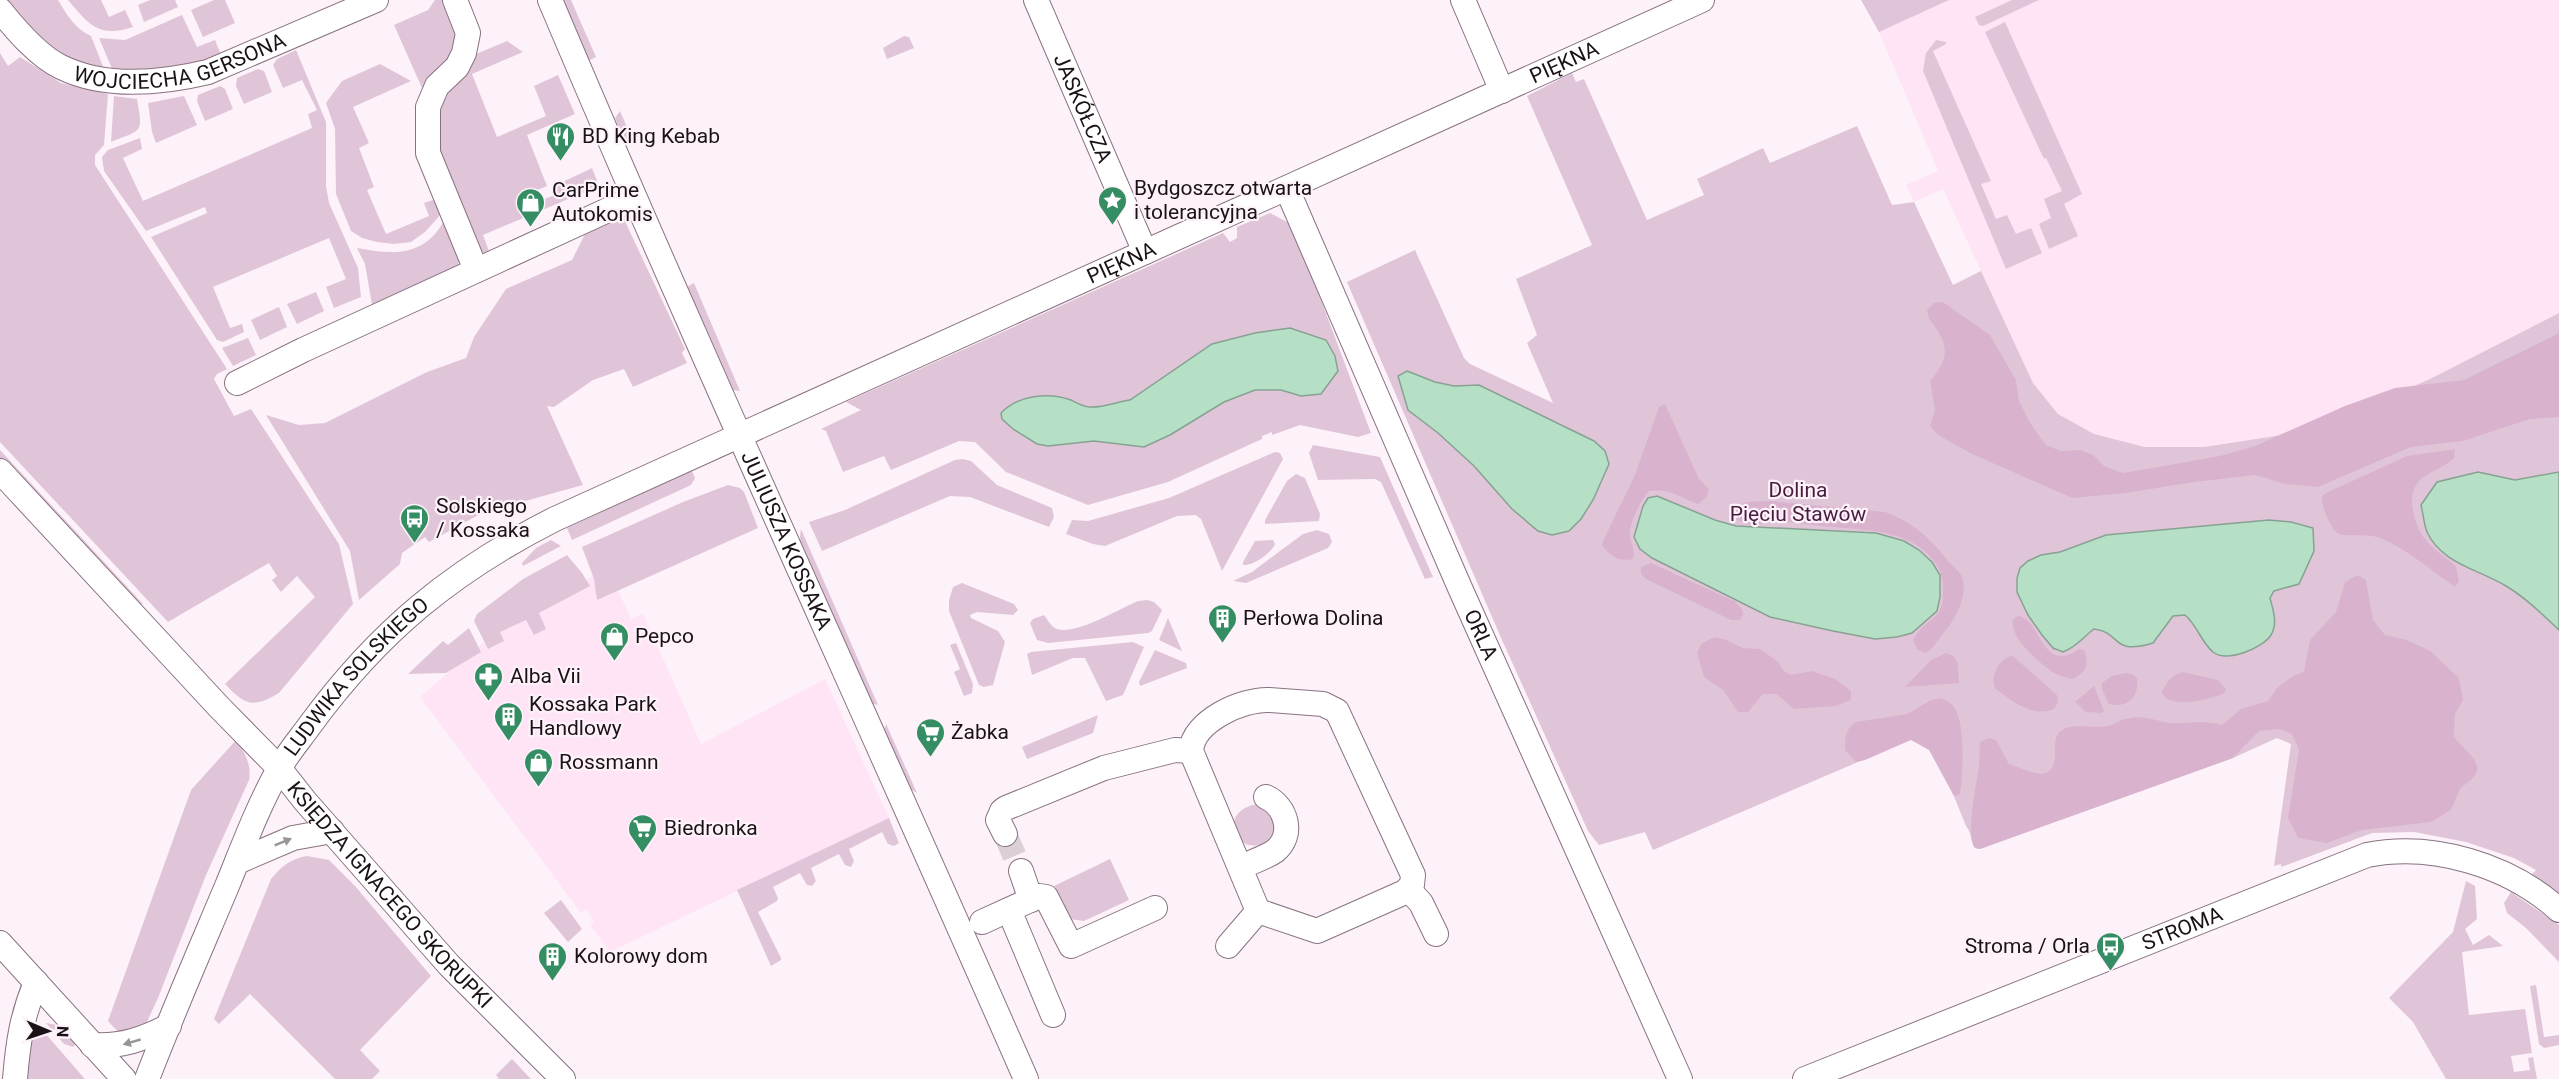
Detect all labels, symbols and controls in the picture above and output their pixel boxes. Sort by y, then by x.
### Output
street label: WOJCIECHA GERSONA [71,28,290,94]
street label: PIĘKNA [1526,36,1603,88]
street label: JASKÓŁCZA [1049,50,1117,167]
restaurant icon: BD King Kebab [545,120,577,162]
place label: BD King Kebab [582,124,720,148]
place label: Bydgoszcz otwarta i tolerancyjna [1134,176,1312,224]
place label: CarPrime Autokomis [552,178,653,226]
place icon: Bydgoszcz otwarta i tolerancyjna [1097,184,1129,226]
shop icon: CarPrime Autokomis [515,186,547,228]
street label: PIĘKNA [1083,237,1160,289]
street label: JULIUSZA KOSSAKA [736,448,837,634]
park label: Dolina Pięciu Stawów [1730,478,1867,526]
place label: Solskiego / Kossaka [436,494,530,542]
bus stop icon: Solskiego / Kossaka [399,502,431,544]
street label: LUDWIKA SOLSKIEGO [279,592,433,760]
building icon: Perłowa Dolina [1206,602,1238,644]
place label: Perłowa Dolina [1243,606,1383,630]
street label: ORLA [1459,606,1503,664]
shop icon: Pepco [598,620,630,662]
place label: Pepco [635,624,694,648]
pharmacy icon: Alba Vii [473,660,505,702]
place label: Alba Vii [510,664,581,688]
place label: Kossaka Park Handlowy [529,692,657,740]
building icon: Kossaka Park Handlowy [492,700,524,742]
supermarket icon: Żabka [914,716,946,758]
place label: Żabka [951,720,1009,744]
shop icon: Rossmann [522,746,554,788]
place label: Rossmann [559,750,659,774]
street label: KSIĘDZA IGNACEGO SKORUPKI [282,777,497,1013]
supermarket icon: Biedronka [627,812,659,854]
place label: Biedronka [664,816,758,840]
one-way arrow [274,837,292,846]
street label: STROMA [2138,902,2226,955]
bus stop icon: Stroma / Orla [2095,930,2127,972]
place label: Stroma / Orla [1965,934,2090,958]
building icon: Kolorowy dom [537,940,569,982]
place label: Kolorowy dom [574,944,708,968]
north arrow [18,1001,78,1061]
text: N [53,1026,72,1037]
one-way arrow [123,1037,141,1047]

